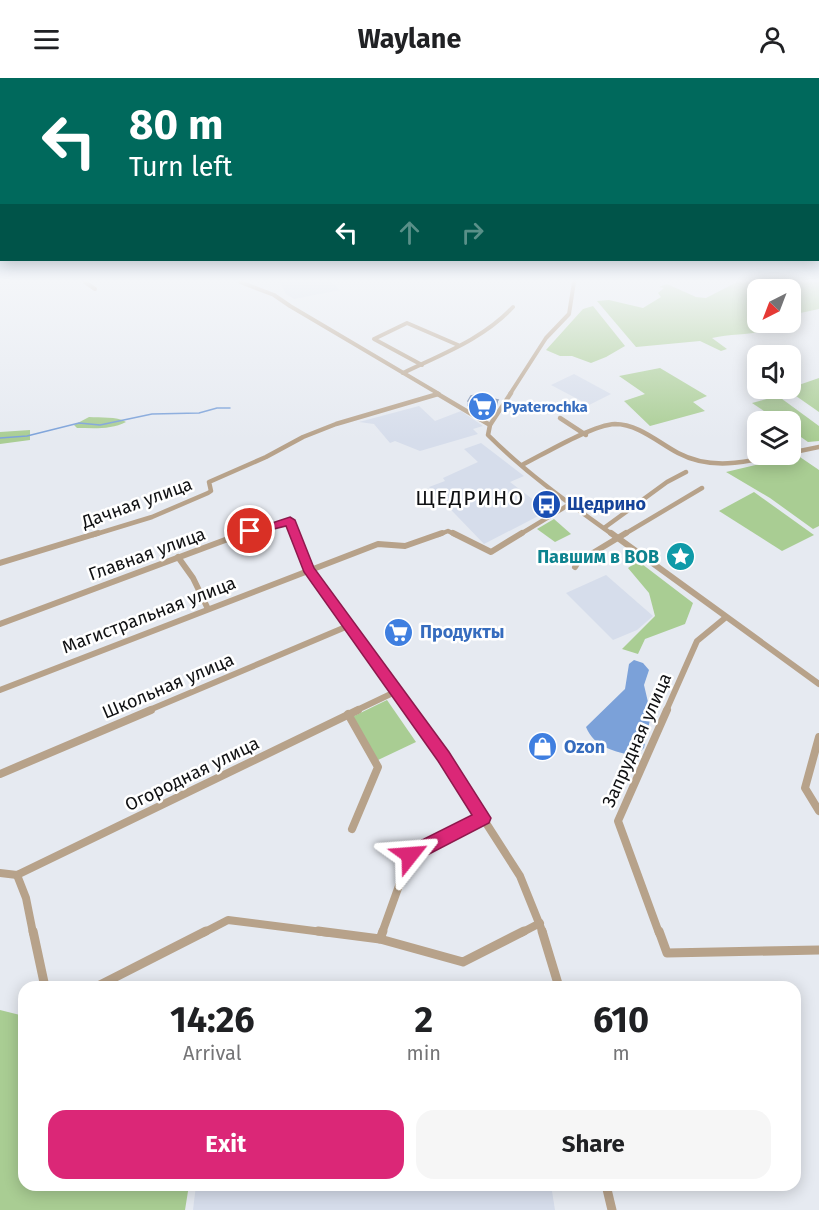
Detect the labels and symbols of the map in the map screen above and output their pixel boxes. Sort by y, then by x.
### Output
north arrow [747,279,801,333]
supermarket icon: Pyaterochka [466,391,498,423]
place label: Pyaterochka [503,398,588,416]
street label: Дачная улица [78,473,195,534]
district label: ЩЕДРИНО [415,485,525,511]
bus stop icon: Щедрино [530,488,562,520]
place label: Щедрино [567,493,646,515]
pin [224,505,275,556]
street label: Главная улица [85,523,209,585]
place icon: Павшим в ВОВ [664,541,696,573]
place label: Павшим в ВОВ [537,546,659,568]
street label: Магистральная улица [59,572,239,658]
supermarket icon: Продукты [383,616,415,648]
place label: Продукты [420,621,504,643]
street label: Школьная улица [99,648,237,724]
street label: Запрудная улица [598,670,676,810]
shop icon: Ozon [527,731,559,763]
street label: Огородная улица [121,732,263,816]
place label: Ozon [564,736,605,758]
position arrow [378,823,442,887]

